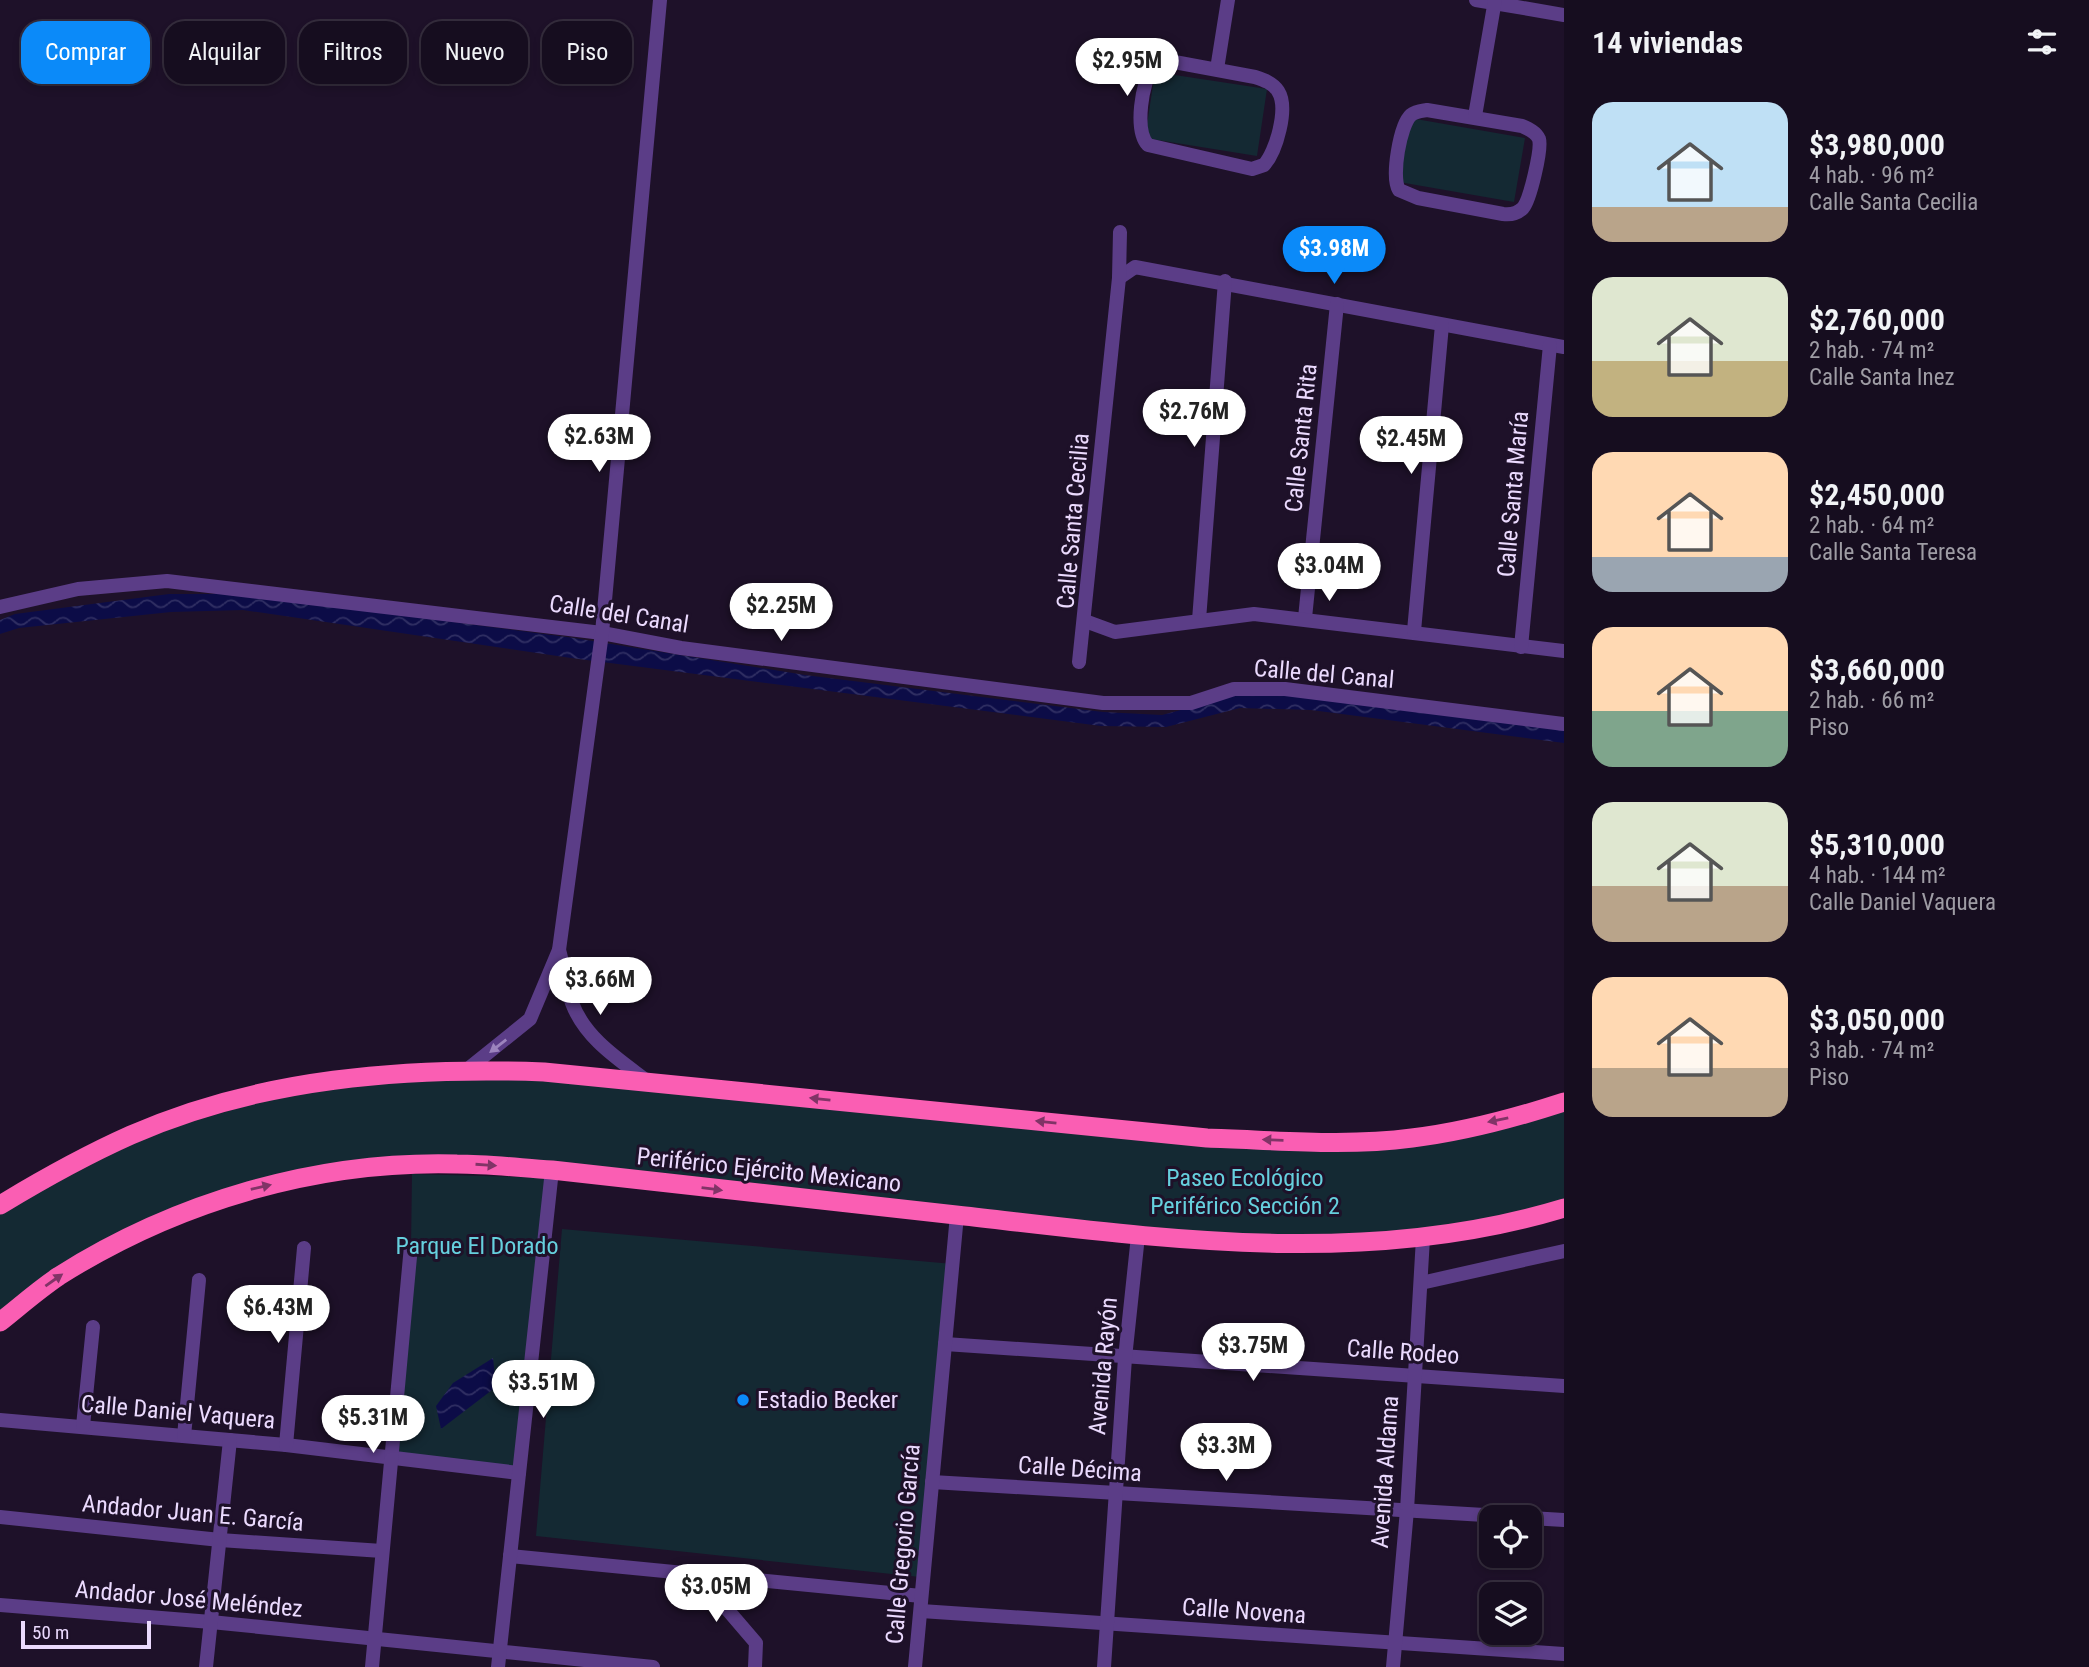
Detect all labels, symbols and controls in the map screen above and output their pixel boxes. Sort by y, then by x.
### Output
chip: Comprar [21,21,150,84]
chip: Alquilar [164,21,285,84]
chip: Filtros [299,21,407,84]
chip: Nuevo [421,21,528,84]
chip: Piso [542,21,632,84]
icon: filters [2023,23,2061,61]
text: 14 viviendas [1592,25,1743,60]
pin: $2.95M [1070,38,1184,98]
text: $2.95M [1092,47,1162,74]
text: $3,980,000 [1809,127,1945,162]
icon: home [1648,130,1732,214]
text: 4 hab. · 96 m² [1809,162,1934,189]
text: Calle Santa Cecilia [1809,189,1978,216]
pin: $3.98M [1277,226,1391,286]
text: $3.98M [1299,235,1369,262]
text: $2,760,000 [1809,302,1945,337]
icon: home [1648,305,1732,389]
text: 2 hab. · 74 m² [1809,337,1934,364]
street label: Calle Santa Rita [1279,362,1323,514]
text: Calle Santa Inez [1809,364,1955,391]
pin: $2.76M [1137,390,1251,449]
text: $2.76M [1159,398,1229,425]
street label: Calle Santa María [1492,410,1534,578]
pin: $2.63M [542,414,656,474]
pin: $2.45M [1354,416,1468,476]
text: $2.63M [564,423,634,450]
text: $2.45M [1376,425,1446,452]
street label: Calle Santa Cecilia [1051,432,1095,610]
text: $2,450,000 [1809,477,1945,512]
icon: home [1648,480,1732,564]
text: 2 hab. · 64 m² [1809,512,1934,539]
text: Calle Santa Teresa [1809,539,1977,566]
pin: $3.04M [1272,544,1386,603]
text: $3.04M [1294,552,1364,579]
pin: $2.25M [724,584,838,643]
street label: Calle del Canal [547,589,691,639]
text: $2.25M [746,592,816,619]
text: $3,660,000 [1809,652,1945,687]
street label: Calle del Canal [1253,654,1395,694]
icon: home [1648,655,1732,739]
text: 2 hab. · 66 m² [1809,687,1934,714]
text: Piso [1809,714,1849,741]
text: $5,310,000 [1809,827,1945,862]
icon: home [1648,830,1732,914]
text: 4 hab. · 144 m² [1809,862,1946,889]
text: Calle Daniel Vaquera [1809,889,1996,916]
pin: $3.66M [543,958,657,1017]
text: $3.66M [565,966,635,993]
text: $3,050,000 [1809,1002,1945,1037]
icon: home [1648,1005,1732,1089]
text: 3 hab. · 74 m² [1809,1037,1934,1064]
one-way arrow [489,1039,507,1053]
text: Piso [1809,1064,1849,1091]
one-way arrow [809,1093,831,1104]
one-way arrow [1487,1115,1509,1126]
one-way arrow [1035,1116,1057,1127]
one-way arrow [1262,1135,1284,1146]
street label: Periférico Ejército Mexicano [635,1142,903,1198]
one-way arrow [475,1160,497,1171]
park label: Paseo Ecológico Periférico Sección 2 [1150,1164,1340,1220]
one-way arrow [250,1182,272,1193]
one-way arrow [702,1183,724,1194]
park label: Parque El Dorado [395,1232,559,1260]
one-way arrow [45,1274,63,1288]
pin: $6.43M [221,1286,335,1345]
text: $6.43M [243,1294,313,1321]
street label: Avenida Rayón [1083,1296,1123,1436]
pin: $3.75M [1196,1324,1310,1383]
text: $3.75M [1218,1332,1288,1359]
street label: Calle Rodeo [1346,1334,1460,1370]
pin: $3.51M [486,1360,600,1420]
text: $3.51M [508,1369,578,1396]
place label: Estadio Becker [757,1386,898,1414]
street label: Calle Daniel Vaquera [80,1390,276,1434]
marker: Estadio Becker [735,1392,751,1408]
street label: Avenida Aldama [1366,1395,1404,1549]
pin: $5.31M [316,1396,430,1455]
text: $5.31M [338,1404,408,1431]
pin: $3.3M [1177,1424,1275,1483]
text: $3.3M [1197,1432,1256,1459]
street label: Calle Gregorio García [880,1443,926,1645]
street label: Calle Décima [1017,1451,1143,1487]
street label: Andador Juan E. García [81,1489,305,1537]
map controls [1479,1505,1542,1645]
button: locate [1479,1505,1542,1568]
pin: $3.05M [659,1564,773,1624]
text: $3.05M [681,1573,751,1600]
street label: Andador José Meléndez [74,1575,304,1623]
button: layers [1479,1582,1542,1645]
street label: Calle Novena [1181,1593,1307,1629]
scale bar [21,1618,150,1650]
text: 50 m [32,1621,69,1644]

